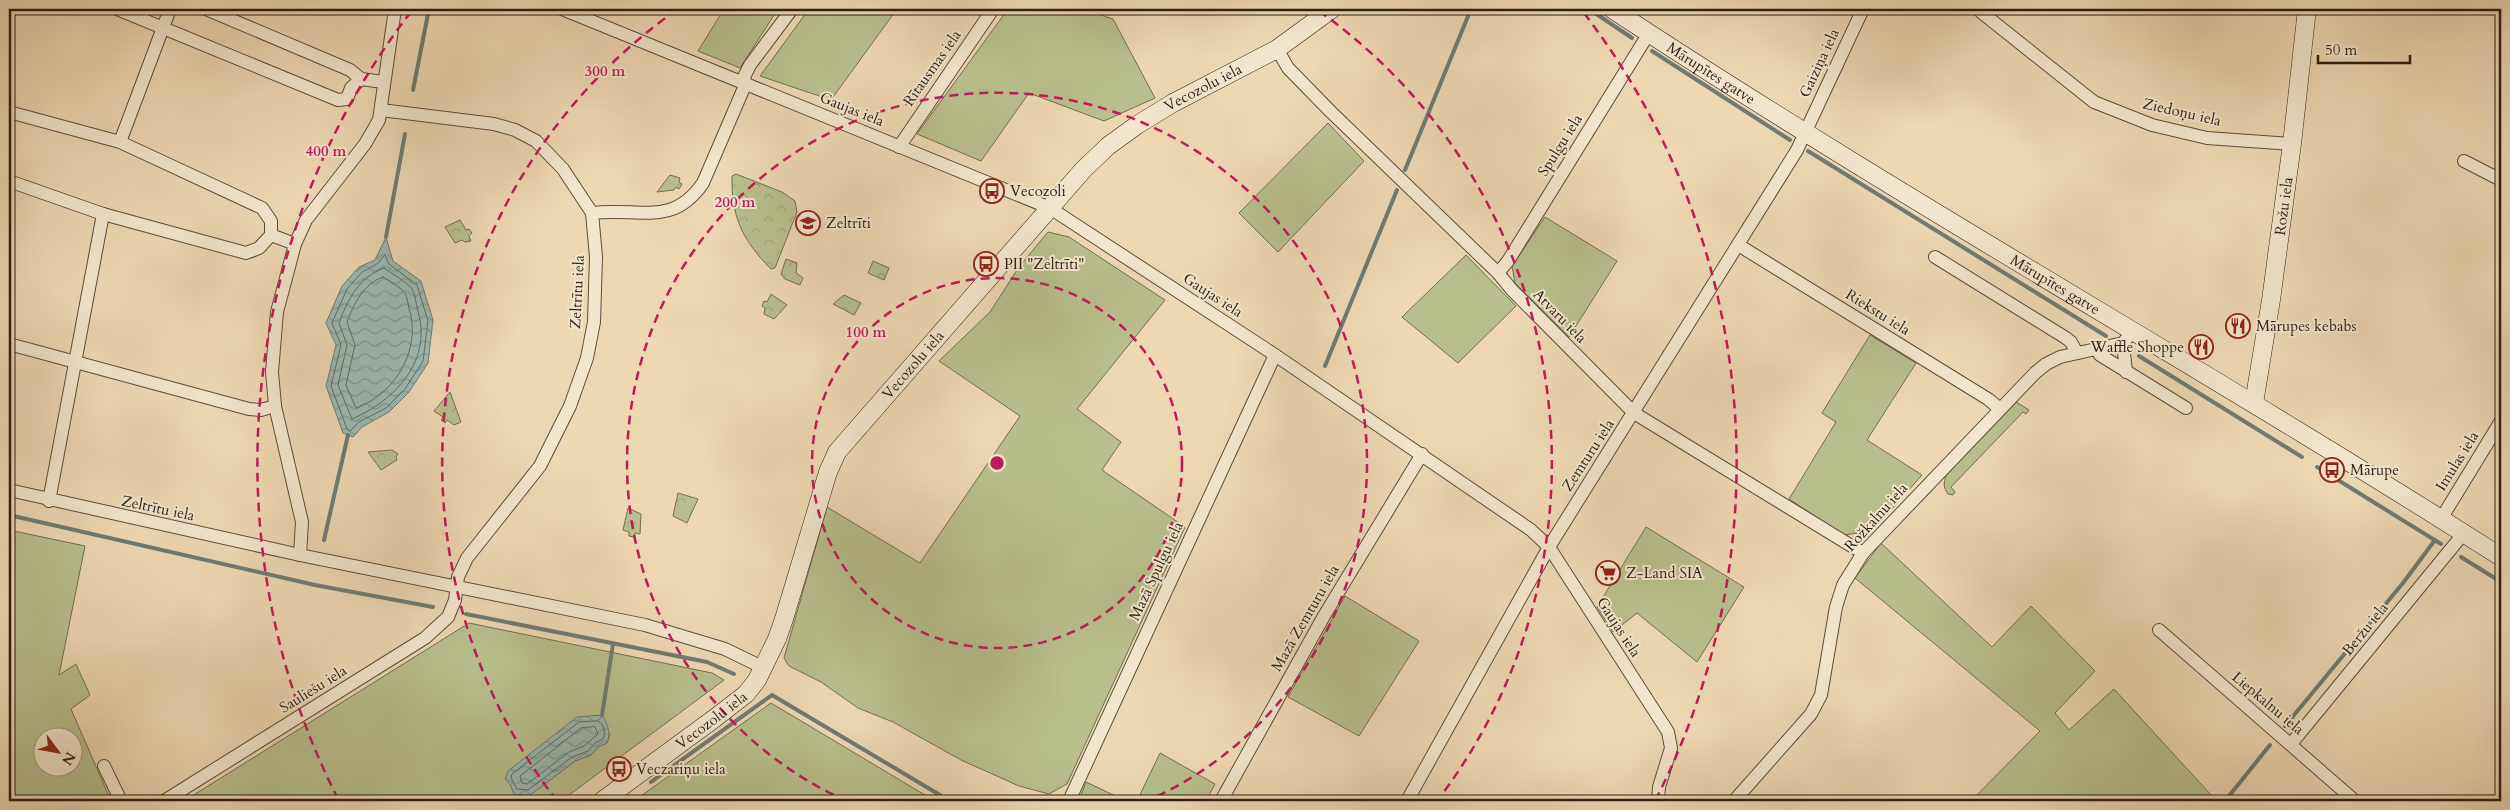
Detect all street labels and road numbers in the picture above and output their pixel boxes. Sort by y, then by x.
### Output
street label: Rītausmas iela [898,25,966,110]
street label: Gaiziņa iela [1794,25,1844,101]
street label: Mārupītes gatve [1663,37,1759,109]
street label: Vecozolu iela [1160,59,1246,116]
street label: Gaujas iela [817,87,888,131]
street label: Ziedoņu iela [2141,93,2224,131]
street label: Spulgu iela [1533,110,1587,180]
street label: Rožu iela [2270,175,2298,237]
street label: Mārupītes gatve [2007,250,2104,319]
street label: Zeltrītu iela [565,254,589,330]
street label: Gaujas iela [1179,268,1247,322]
street label: Riekstu iela [1842,284,1915,340]
street label: Atvaru iela [1529,285,1592,348]
street label: Vecozolu iela [878,326,949,404]
street label: Zemturu iela [1557,415,1619,495]
street label: Imulas iela [2431,427,2483,495]
street label: Rožkalnu iela [1840,478,1912,556]
street label: Zeltrītu iela [120,490,197,526]
street label: Mazā Spulgu iela [1124,518,1188,624]
street label: Mazā Zemturu iela [1266,561,1344,675]
street label: Gaujas iela [1592,593,1646,661]
street label: Beržu iela [2337,598,2393,660]
street label: Sauliešu iela [276,660,351,718]
street label: Liepkalnu iela [2228,667,2309,739]
street label: Vecozolu iela [671,686,752,754]

